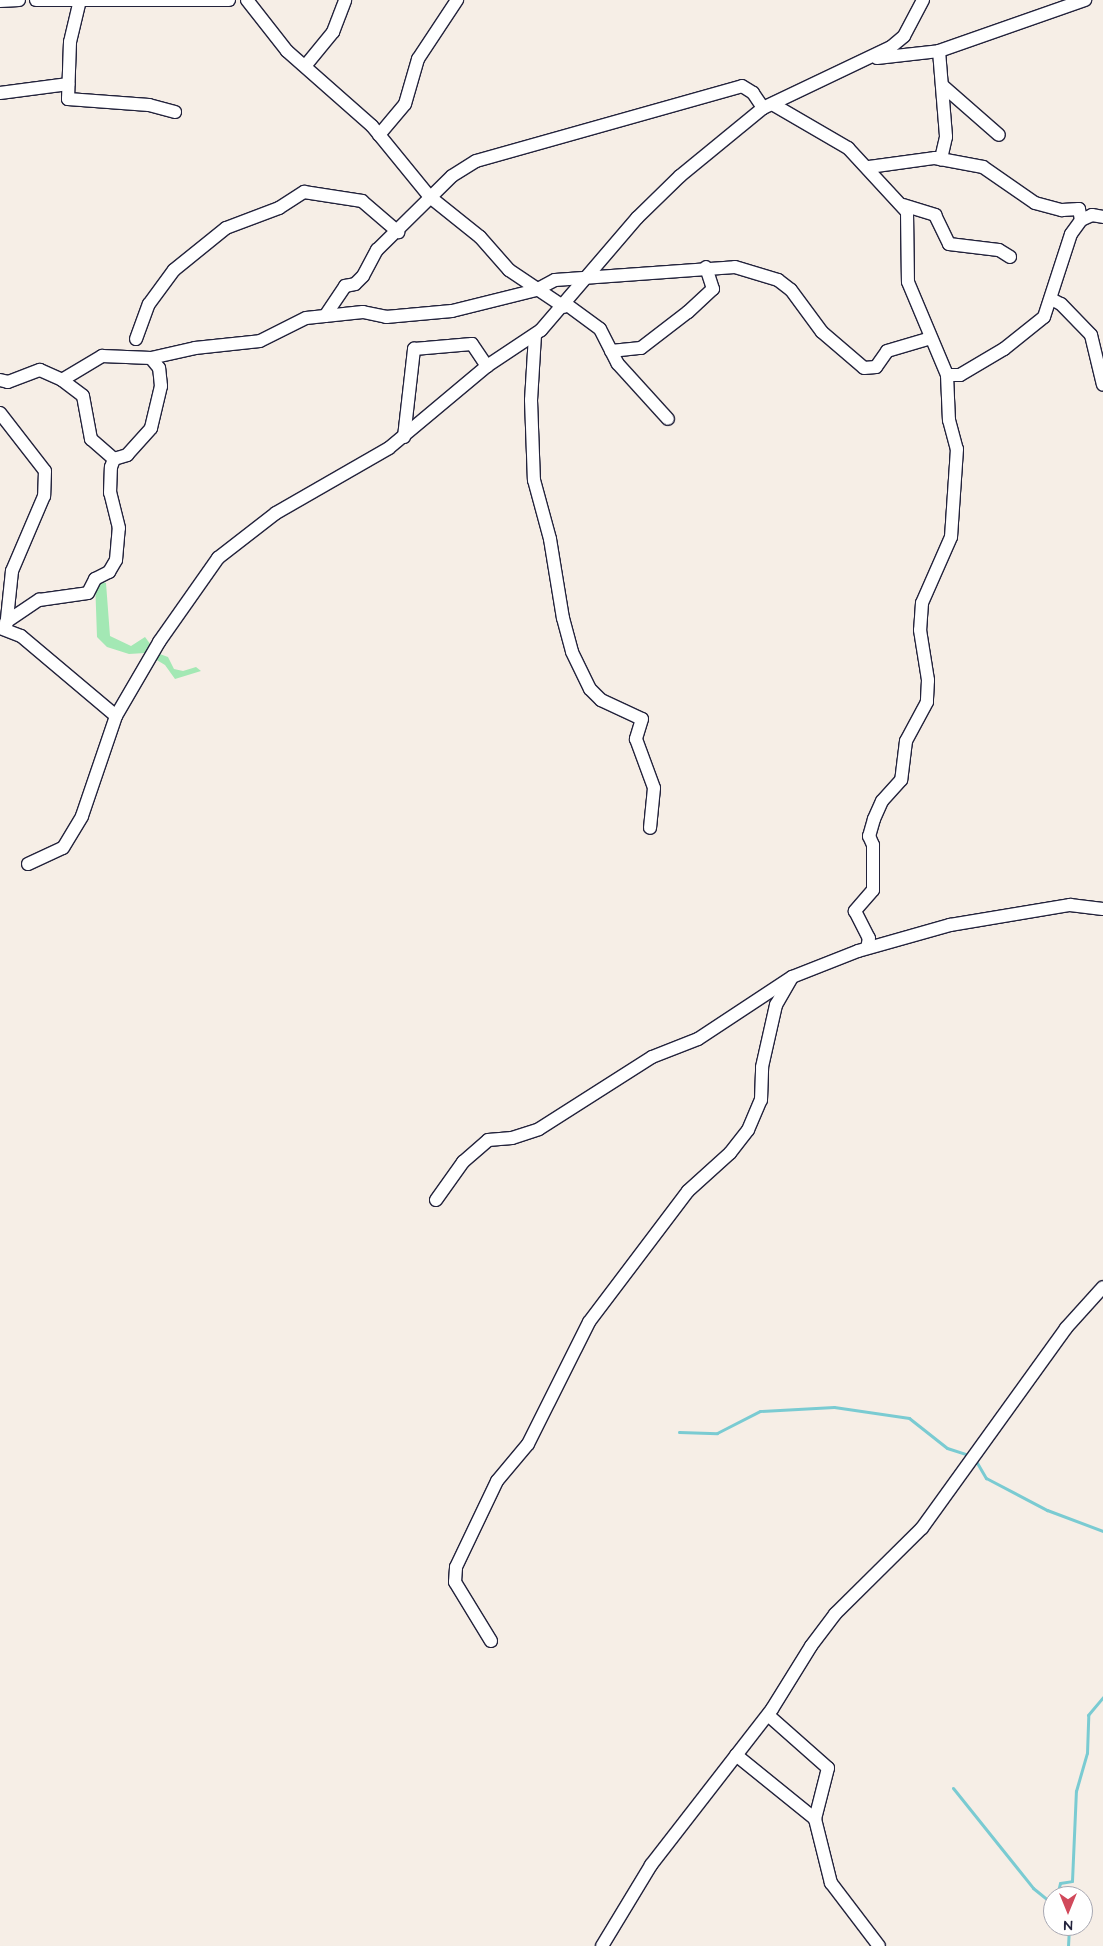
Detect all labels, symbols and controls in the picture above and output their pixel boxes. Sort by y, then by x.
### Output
north arrow [1043,1886,1093,1936]
text: N [1064,1915,1072,1935]

